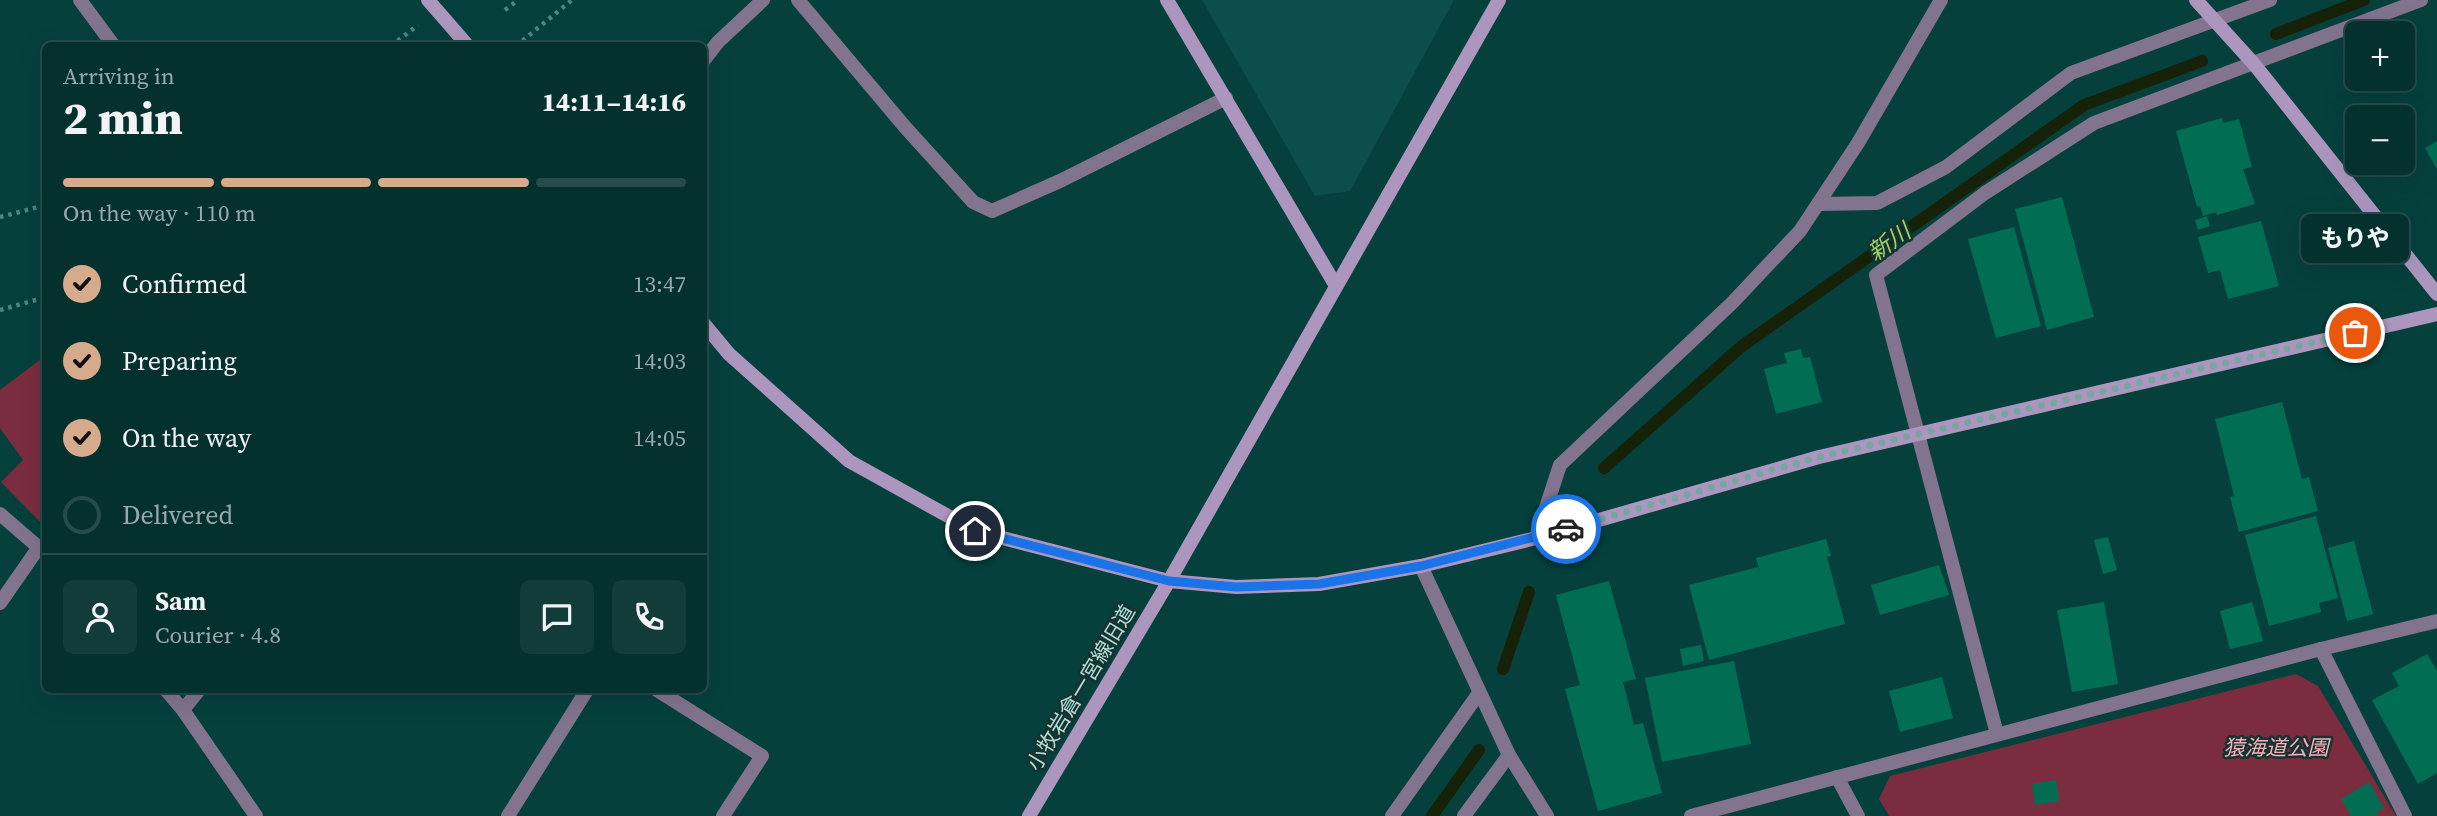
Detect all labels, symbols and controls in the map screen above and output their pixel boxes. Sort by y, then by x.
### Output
map controls [2345,21,2415,175]
button: + [2345,21,2415,91]
text: Arriving in [63,60,175,92]
text: 14:11–14:16 [542,84,686,120]
text: 2 min [63,86,183,149]
button: − [2345,105,2415,175]
text: On the way · 110 m [63,197,256,229]
water label: 新川 [1861,214,1919,268]
callout: もりや [2301,214,2409,263]
text: もりや [2321,222,2390,254]
icon: check [63,265,101,303]
text: Confirmed [122,266,247,302]
text: 13:47 [633,268,686,300]
pin [2325,303,2385,363]
icon: bag [2336,314,2374,352]
icon: check [63,342,101,380]
text: Preparing [122,343,237,379]
text: 14:03 [633,345,686,377]
icon: check [63,419,101,457]
text: On the way [122,420,251,456]
text: 14:05 [633,422,686,454]
courier [1531,494,1601,564]
text: Delivered [122,497,233,533]
pin [945,501,1005,561]
icon: car [1547,510,1585,548]
icon: home [956,512,994,550]
button: person [63,580,137,654]
button: chat [520,580,594,654]
button: phone [612,580,686,654]
text: Sam [155,583,206,619]
street label: 小牧岩倉一宮線旧道 [1019,599,1142,776]
text: Courier · 4.8 [155,619,281,651]
park label: 猿海道公園 [2224,733,2331,762]

